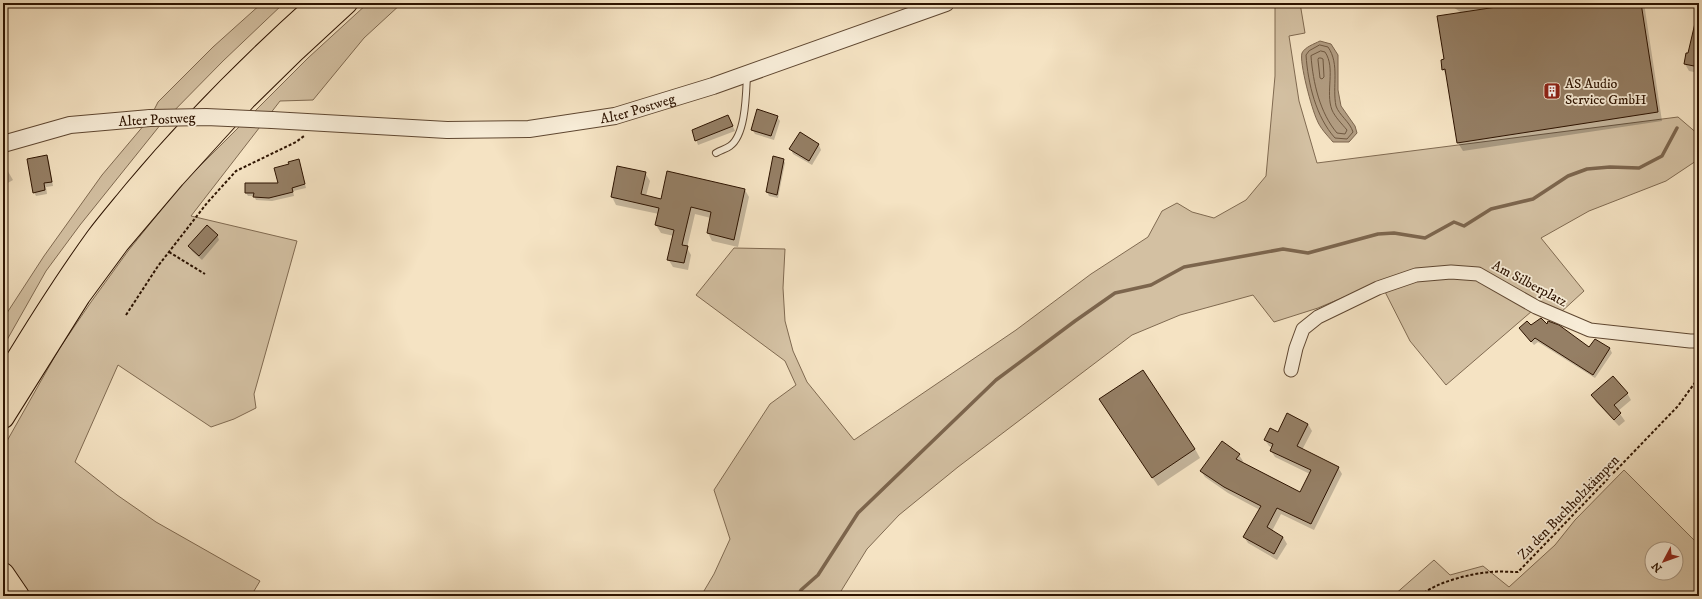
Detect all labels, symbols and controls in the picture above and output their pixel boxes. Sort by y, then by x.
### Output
place label: AS Audio Service GmbH [1565,75,1647,109]
building icon: AS Audio Service GmbH [1542,81,1562,101]
street label: Alter Postweg [599,90,678,128]
street label: Alter Postweg [118,109,196,131]
street label: Am Silberplatz [1489,256,1570,311]
street label: Zu den Buchholzkämpen [1514,451,1624,564]
north arrow [1644,541,1684,581]
text: N [1649,559,1665,575]

